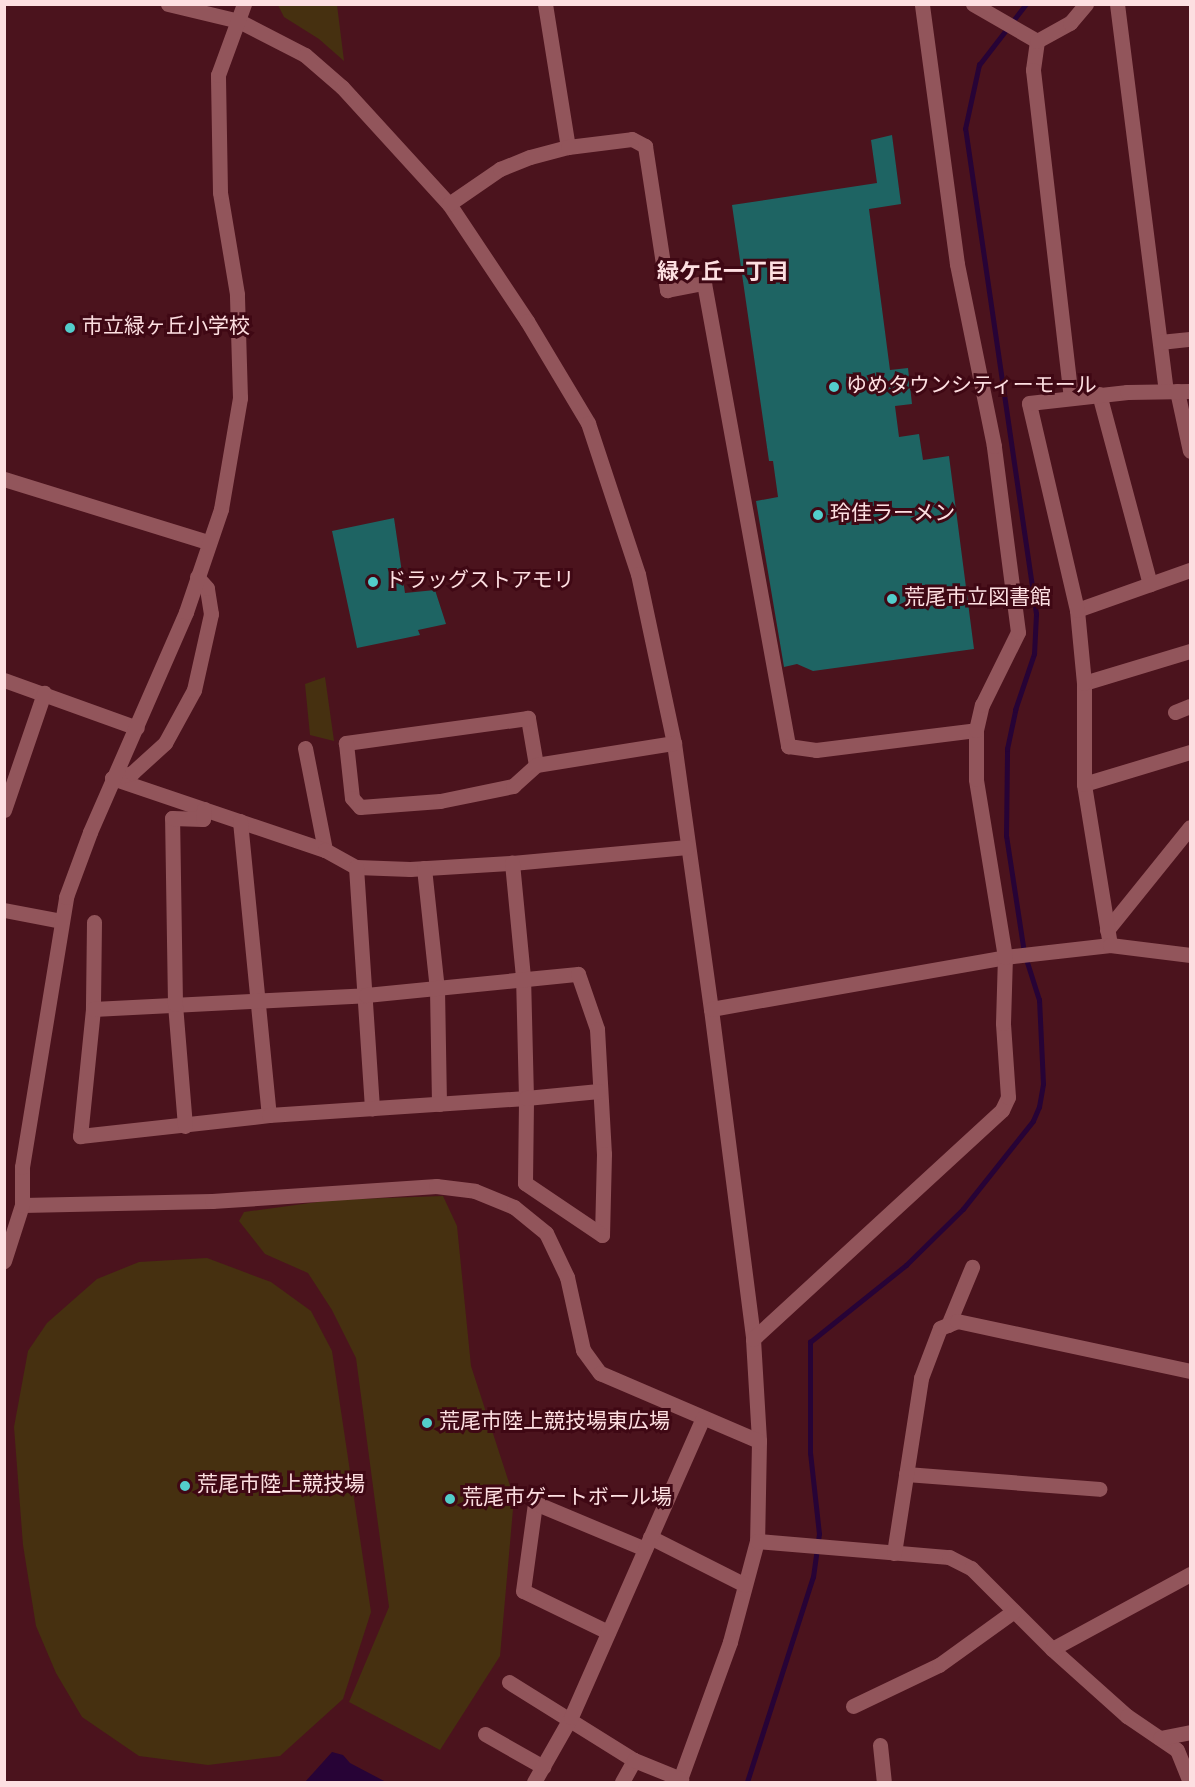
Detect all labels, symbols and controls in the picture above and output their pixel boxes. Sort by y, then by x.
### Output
district label: 緑ケ丘一丁目 [657,261,789,287]
place label: 市立緑ヶ丘小学校 [82,315,250,341]
marker: 市立緑ヶ丘小学校 [63,321,77,335]
place label: ゆめタウンシティーモール [846,374,1098,400]
marker: ゆめタウンシティーモール [827,380,841,394]
place label: 玲佳ラーメン [830,502,956,528]
marker: 玲佳ラーメン [811,508,825,522]
place label: ドラッグストアモリ [385,569,574,595]
marker: ドラッグストアモリ [366,575,380,589]
place label: 荒尾市立図書館 [904,586,1051,612]
marker: 荒尾市立図書館 [885,592,899,606]
place label: 荒尾市陸上競技場東広場 [439,1410,670,1436]
marker: 荒尾市陸上競技場東広場 [420,1416,434,1430]
place label: 荒尾市陸上競技場 [197,1473,365,1499]
marker: 荒尾市陸上競技場 [178,1479,192,1493]
place label: 荒尾市ゲートボール場 [462,1486,672,1512]
marker: 荒尾市ゲートボール場 [443,1492,457,1506]

